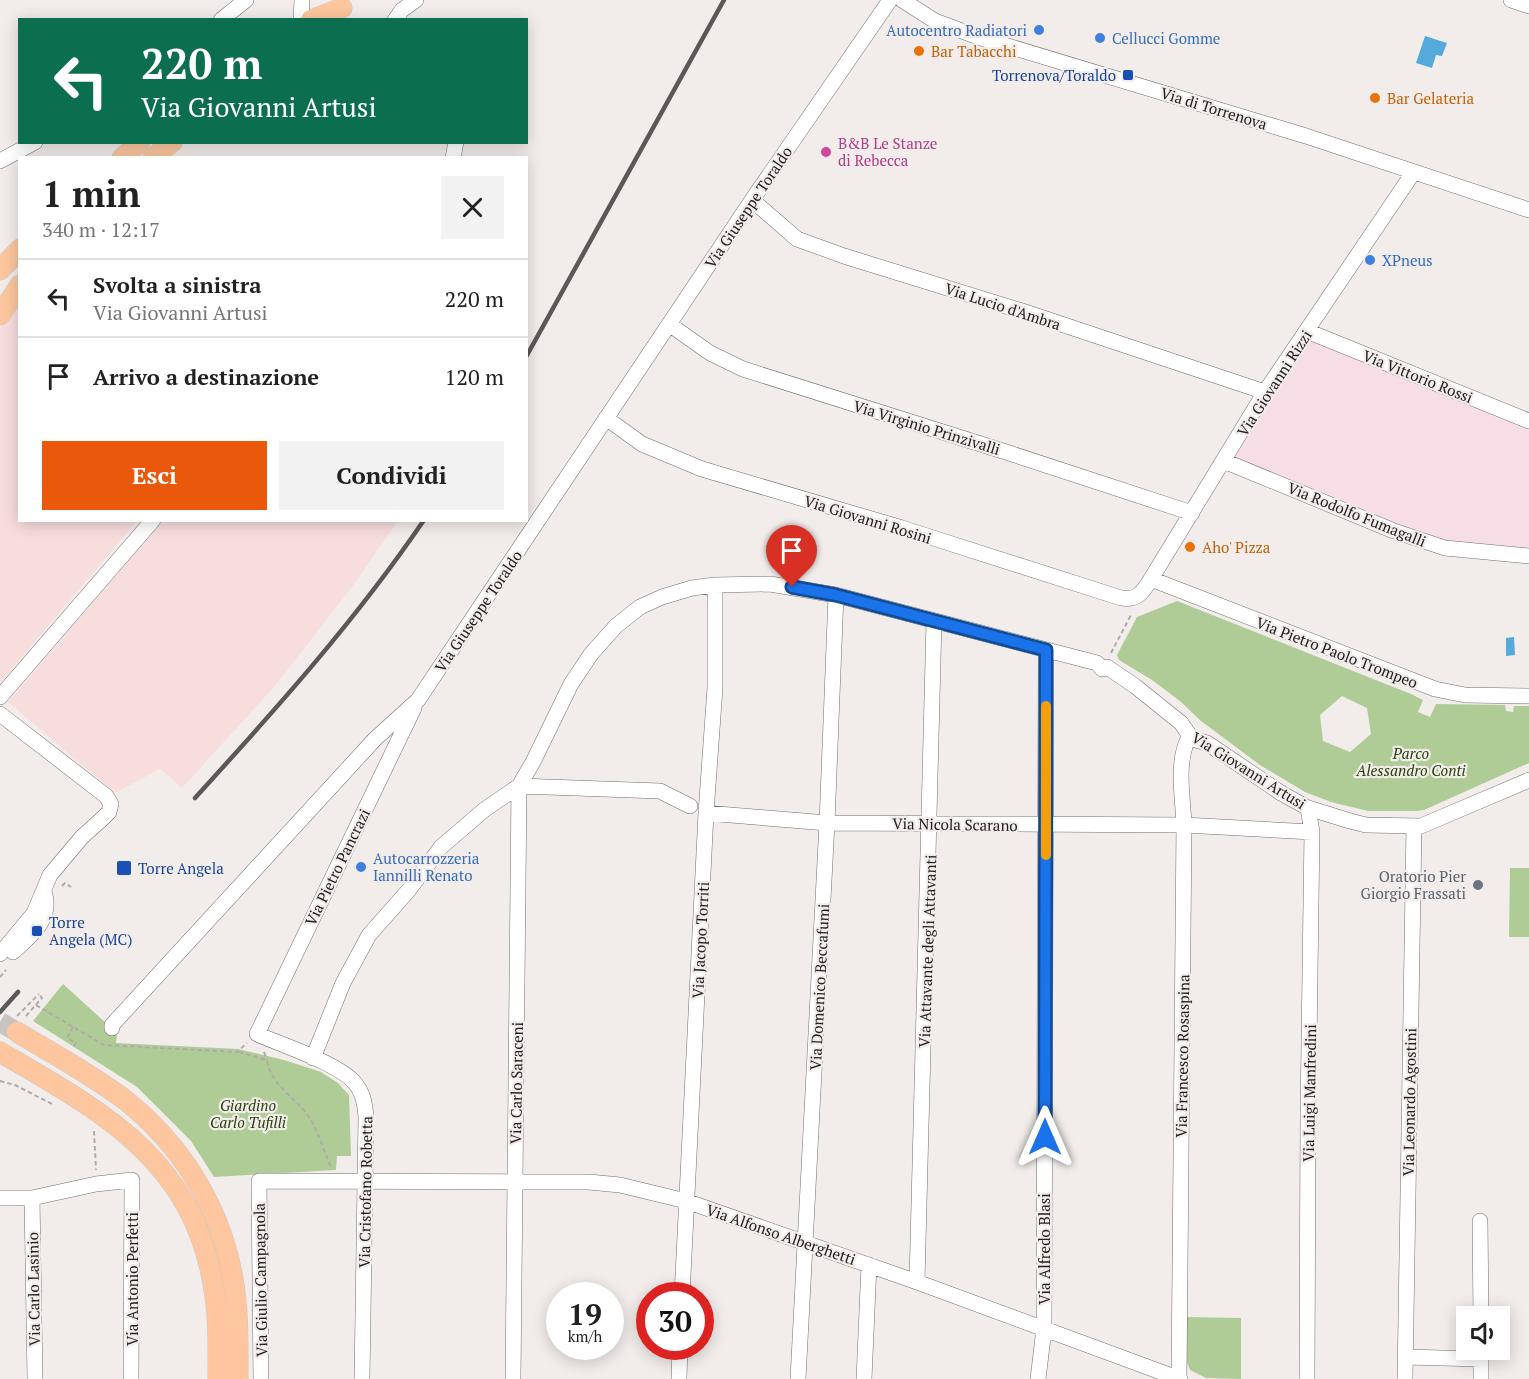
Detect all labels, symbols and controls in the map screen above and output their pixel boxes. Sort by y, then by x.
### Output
place label: Autocentro Radiatori [886,20,1027,40]
marker: Autocentro Radiatori [1032,23,1046,37]
place label: Cellucci Gomme [1112,28,1220,48]
marker: Cellucci Gomme [1093,31,1107,45]
text: 220 m [141,35,262,91]
place label: Bar Tabacchi [931,41,1016,61]
icon: left [42,42,120,120]
marker: Bar Tabacchi [912,44,926,58]
place label: Torrenova/Toraldo [992,65,1116,85]
marker: Torrenova/Toraldo [1121,68,1135,82]
street label: Via di Torrenova [1158,82,1270,134]
place label: Bar Gelateria [1387,88,1475,108]
text: Via Giovanni Artusi [141,89,377,125]
marker: Bar Gelateria [1368,91,1382,105]
place label: B&B Le Stanze di Rebecca [838,133,937,170]
street label: Via Giuseppe Toraldo [700,142,796,272]
marker: B&B Le Stanze di Rebecca [819,145,833,159]
text: 1 min [42,170,140,217]
button: close [441,176,504,239]
text: 340 m · 12:17 [42,216,160,243]
place label: XPneus [1382,250,1433,270]
marker: XPneus [1363,253,1377,267]
text: Svolta a sinistra [93,270,262,299]
street label: Via Lucio d'Ambra [942,278,1064,334]
icon: left [42,282,75,315]
text: 220 m [444,284,504,313]
text: Via Giovanni Artusi [93,299,268,326]
street label: Via Giovanni Rizzi [1232,326,1316,440]
street label: Via Vittorio Rossi [1360,345,1476,407]
icon: arrive [42,360,75,393]
text: Arrivo a destinazione [93,362,319,391]
text: 120 m [444,362,504,391]
street label: Via Virginio Prinzivalli [851,395,1003,459]
button: Esci [42,441,267,510]
button: Condividi [279,441,504,510]
street label: Via Rodolfo Fumagalli [1285,477,1429,551]
street label: Via Giovanni Rosini [802,490,934,548]
pin [766,525,817,587]
icon: arrive [775,534,808,567]
place label: Aho' Pizza [1202,537,1271,557]
marker: Aho' Pizza [1183,540,1197,554]
street label: Via Giuseppe Toraldo [430,546,526,676]
street label: Via Pietro Paolo Trompeo [1253,612,1421,692]
street label: Via Giovanni Artusi [1188,727,1310,813]
park label: Parco Alessandro Conti [1355,743,1467,780]
street label: Via Pietro Pancrazi [300,805,374,929]
street label: Via Nicola Scarano [892,813,1018,835]
place label: Autocarrozzeria Iannilli Renato [373,848,480,885]
street label: Via Attavante degli Attavanti [914,854,940,1048]
place label: Torre Angela [138,858,224,878]
marker: Torre Angela [115,859,133,877]
marker: Autocarrozzeria Iannilli Renato [354,860,368,874]
place label: Oratorio Pier Giorgio Frassati [1361,866,1466,903]
marker: Oratorio Pier Giorgio Frassati [1471,878,1485,892]
street label: Via Jacopo Torriti [687,881,713,999]
street label: Via Domenico Beccafumi [805,903,833,1071]
place label: Torre Angela (MC) [49,912,132,949]
marker: Torre Angela (MC) [30,924,44,938]
street label: Via Francesco Rosaspina [1171,974,1193,1138]
street label: Via Carlo Saraceni [505,1022,527,1144]
street label: Via Luigi Manfredini [1298,1024,1320,1162]
street label: Via Leonardo Agostini [1398,1028,1420,1176]
park label: Giardino Carlo Tufilli [210,1095,287,1132]
position arrow [1013,1105,1077,1169]
street label: Via Cristofano Robetta [354,1116,376,1268]
street label: Via Alfredo Blasi [1034,1193,1054,1305]
street label: Via Alfonso Alberghetti [704,1199,858,1269]
street label: Via Giulio Campagnola [249,1202,271,1357]
street label: Via Antonio Perfetti [122,1212,142,1346]
street label: Via Carlo Lasinio [22,1232,44,1346]
speed limit sign: 30 [636,1282,714,1360]
text: 19 [568,1294,602,1334]
map controls [1456,1306,1510,1360]
button: sound [1456,1306,1510,1360]
text: km/h [568,1326,602,1346]

